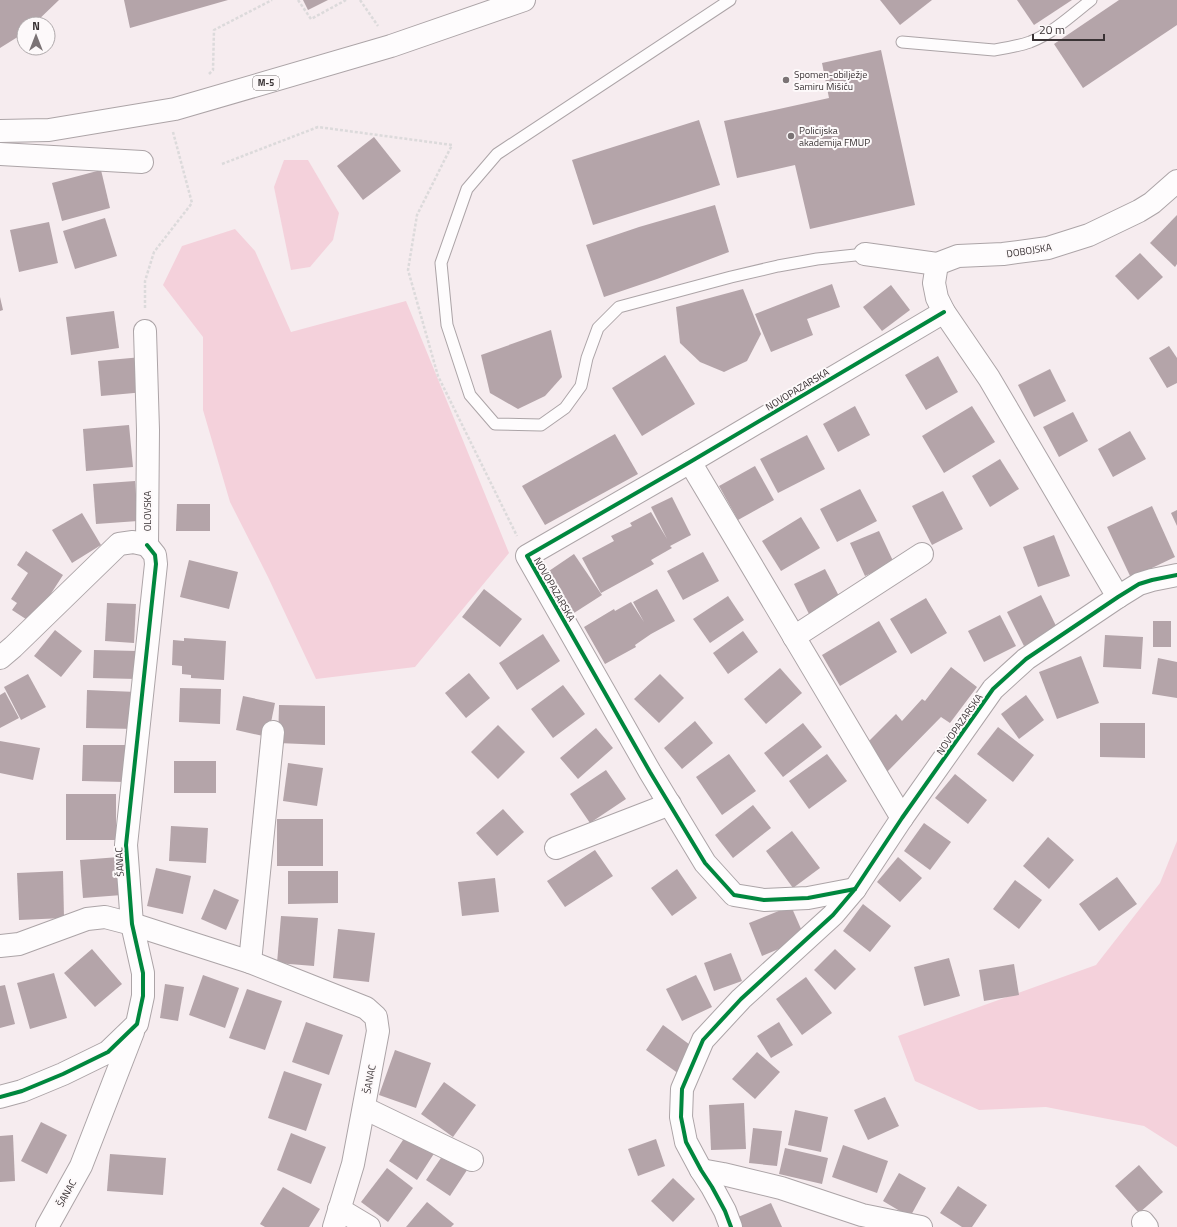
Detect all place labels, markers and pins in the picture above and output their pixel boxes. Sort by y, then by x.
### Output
place label: Spomen-obilježje Samiru Mišiću [794,67,867,94]
marker: Spomen-obilježje Samiru Mišiću [781,75,791,85]
place label: Policijska akademija FMUP [799,123,870,150]
marker: Policijska akademija FMUP [786,131,796,141]

